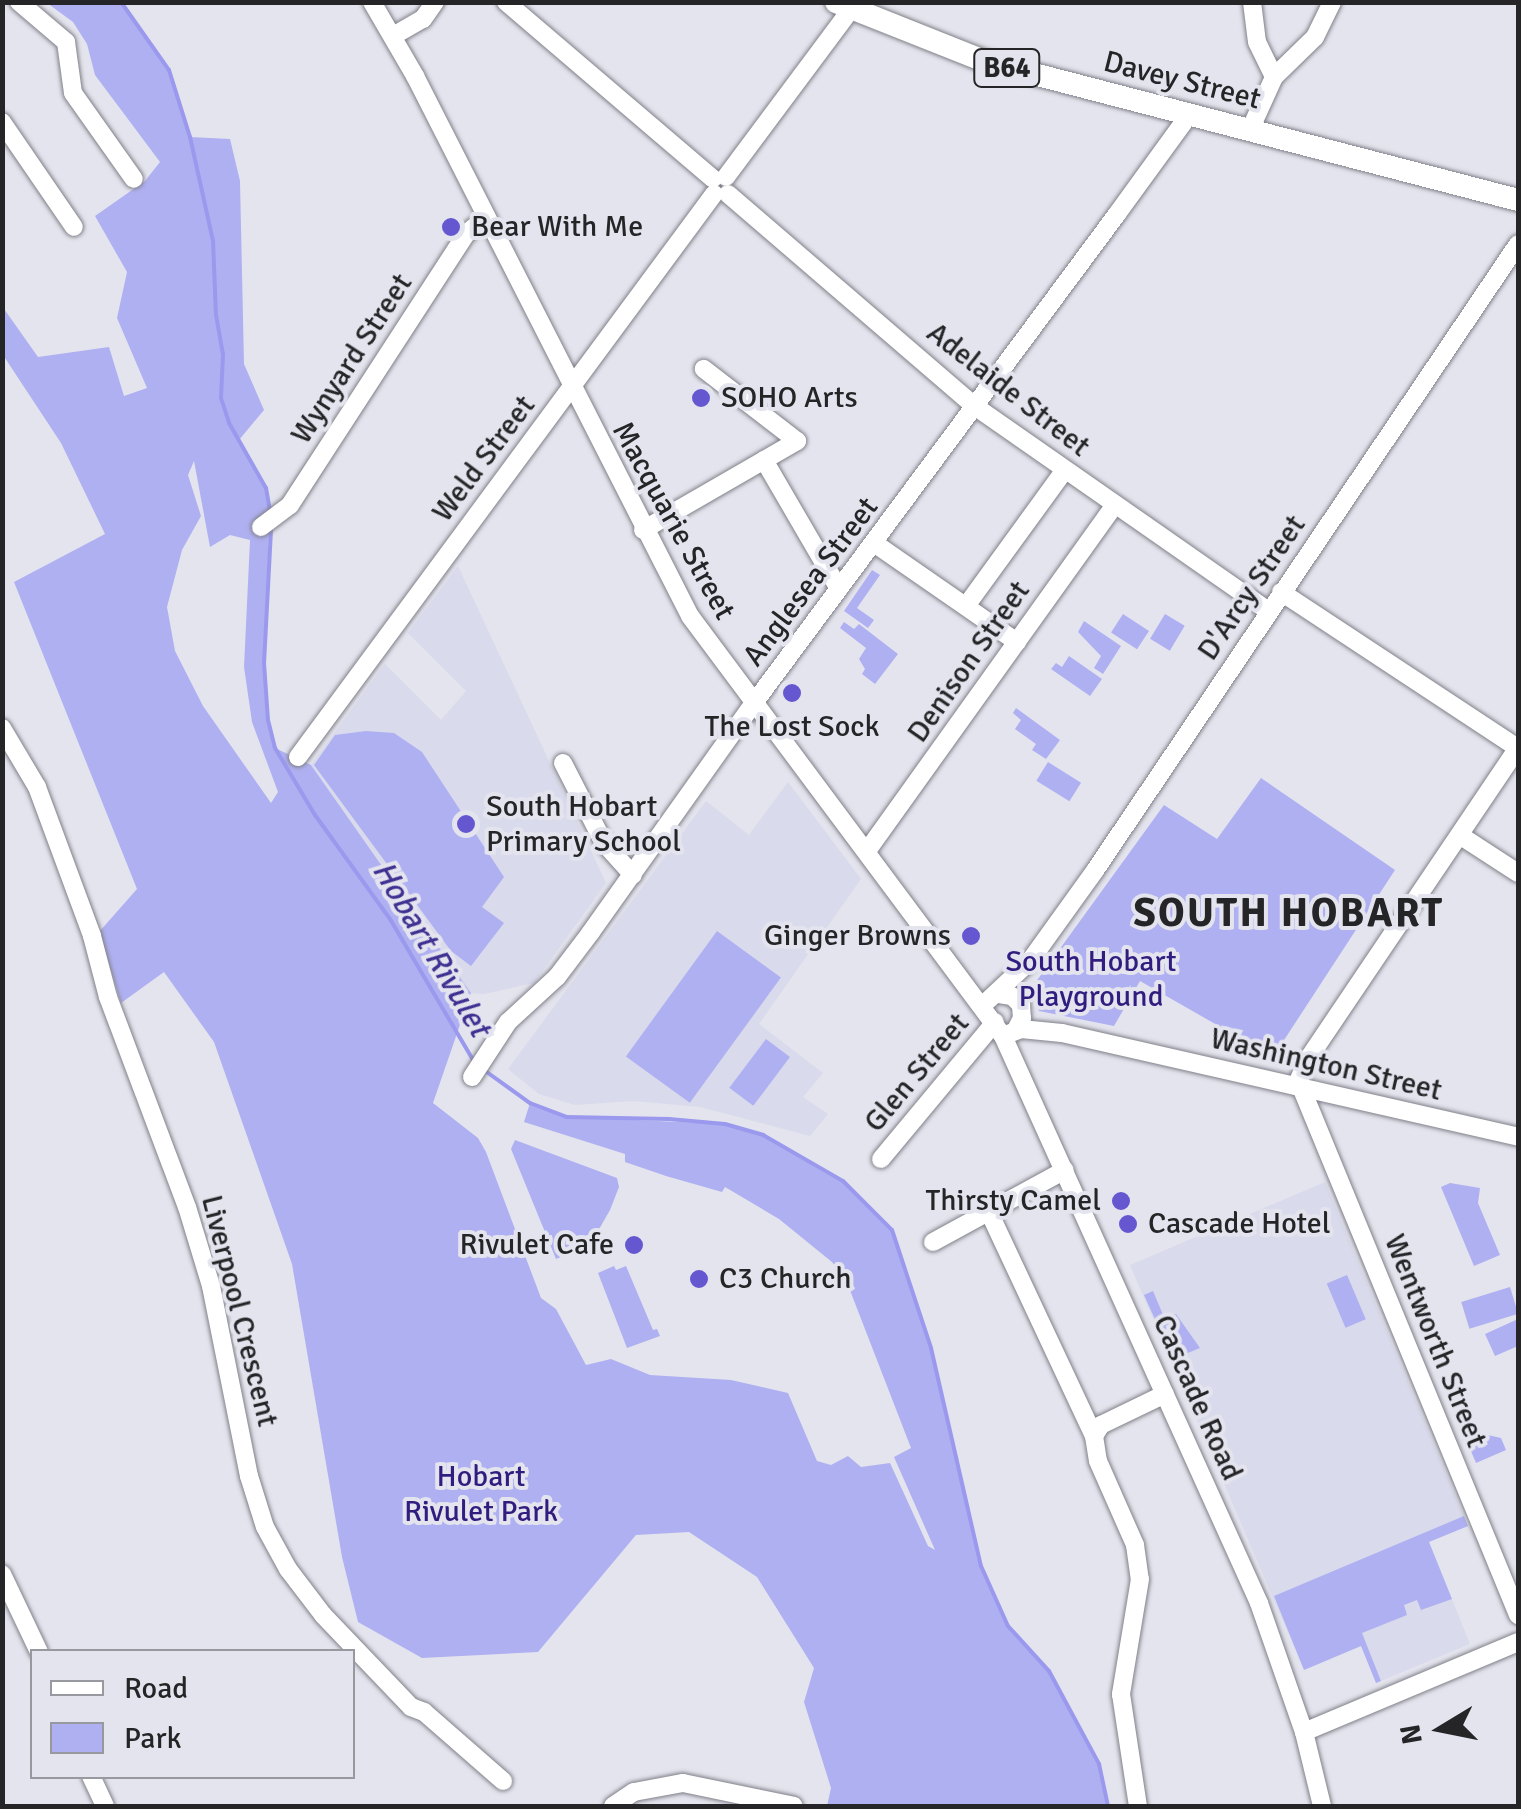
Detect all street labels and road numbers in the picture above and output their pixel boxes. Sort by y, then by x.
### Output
street label: Davey Street [1100,44,1264,118]
road number: B64 [972,45,1042,91]
street label: Wynyard Street [284,267,420,451]
street label: Adelaide Street [919,315,1097,465]
street label: Weld Street [425,389,543,529]
street label: Macquarie Street [604,416,742,626]
street label: Anglesea Street [736,490,886,674]
street label: D'Arcy Street [1190,509,1314,667]
street label: Denison Street [900,574,1038,750]
street label: Glen Street [857,1006,977,1140]
street label: Washington Street [1207,1021,1445,1109]
street label: Liverpool Crescent [193,1191,285,1431]
street label: Wentworth Street [1376,1229,1494,1453]
street label: Cascade Road [1145,1310,1249,1486]

